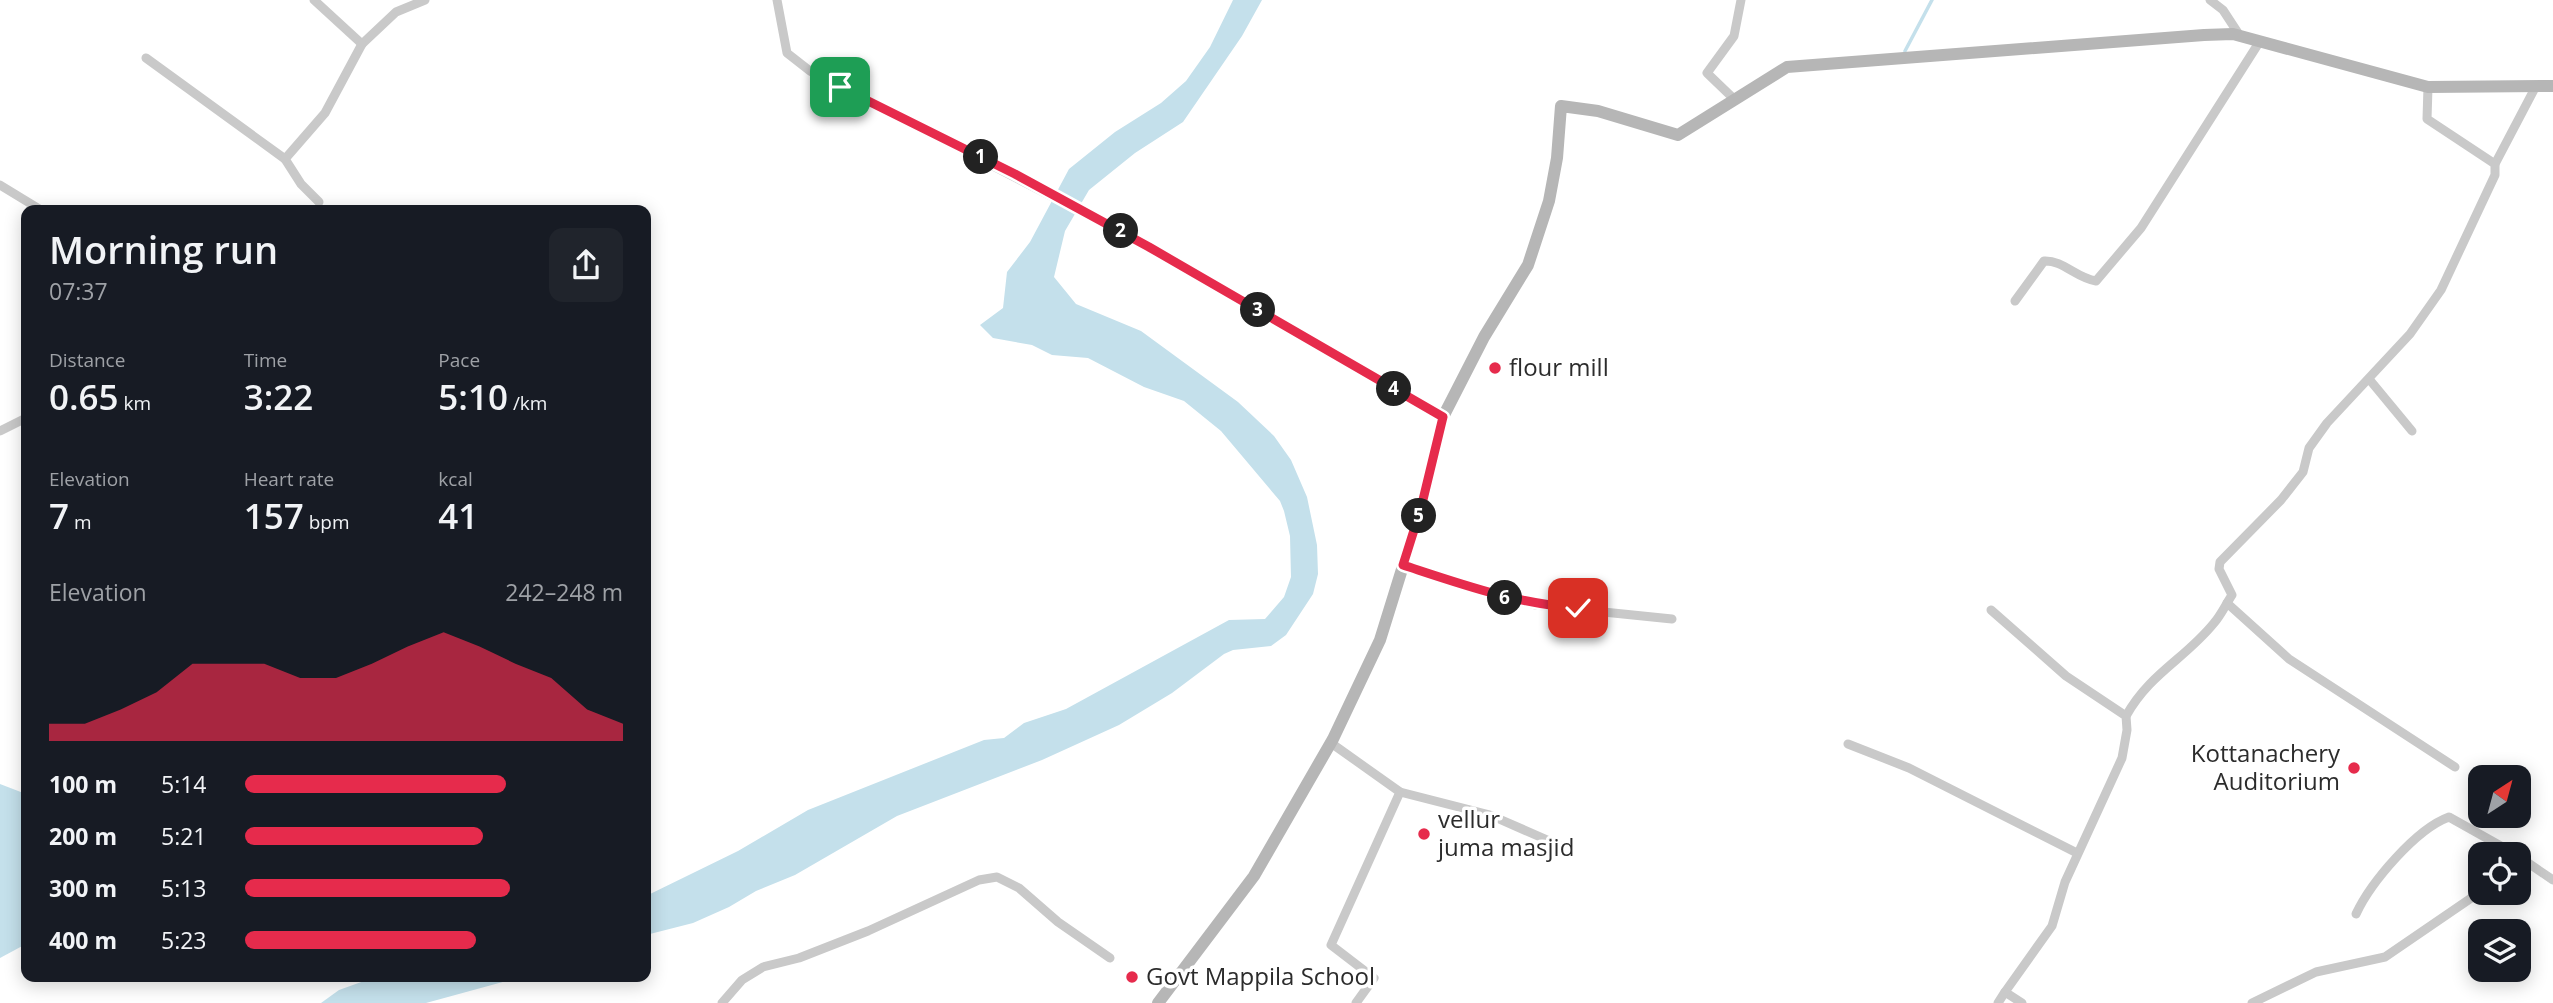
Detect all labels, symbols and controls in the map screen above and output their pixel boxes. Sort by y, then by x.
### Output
pin [810,57,870,117]
icon: arrive [821,68,859,106]
pin: 1 [964,140,998,174]
text: 1 [975,143,986,169]
pin: 2 [1104,214,1138,248]
text: 2 [1115,217,1126,243]
text: Morning run [49,223,278,275]
button: share [549,228,623,302]
text: 07:37 [49,275,108,307]
pin: 3 [1240,292,1276,328]
text: 3 [1252,296,1263,322]
text: Distance [49,347,125,373]
text: Time [244,347,287,373]
text: Pace [438,347,480,373]
place label: flour mill [1509,350,1609,383]
marker: flour mill [1487,360,1503,376]
pin: 4 [1376,372,1412,406]
text: 0.65 [49,373,119,420]
text: 3:22 [244,373,313,420]
text: 5:10 [438,373,508,420]
text: 4 [1388,375,1399,401]
text: km [119,390,151,416]
text: /km [508,390,547,416]
text: Elevation [49,466,130,492]
text: Heart rate [244,466,334,492]
text: kcal [438,466,473,492]
text: 7 [49,492,69,539]
text: 157 [244,492,304,539]
text: 41 [438,492,478,539]
pin: 5 [1402,498,1436,534]
text: 5 [1413,502,1424,528]
text: m [69,509,92,535]
text: bpm [304,509,349,535]
text: Elevation [49,576,147,608]
text: 242–248 m [505,576,623,608]
pin [1548,578,1608,638]
pin: 6 [1488,580,1522,616]
text: 6 [1499,584,1510,610]
icon: check [1559,589,1597,627]
place label: Kottanachery Auditorium [2191,736,2341,797]
marker: Kottanachery Auditorium [2346,760,2362,776]
north arrow [2468,765,2530,828]
map controls [2468,765,2531,982]
text: 100 m [49,768,117,800]
text: 5:14 [161,768,207,800]
place label: vellur juma masjid [1436,802,1574,863]
text: 200 m [49,820,117,852]
text: 5:21 [161,820,207,852]
marker: vellur juma masjid [1416,826,1432,842]
button: locate [2468,842,2531,905]
text: 300 m [49,872,117,904]
text: 5:13 [161,872,207,904]
button: layers [2468,919,2531,982]
text: 400 m [49,924,117,956]
text: 5:23 [161,924,207,956]
place label: Govt Mappila School [1146,959,1375,992]
marker: Govt Mappila School [1124,969,1140,985]

